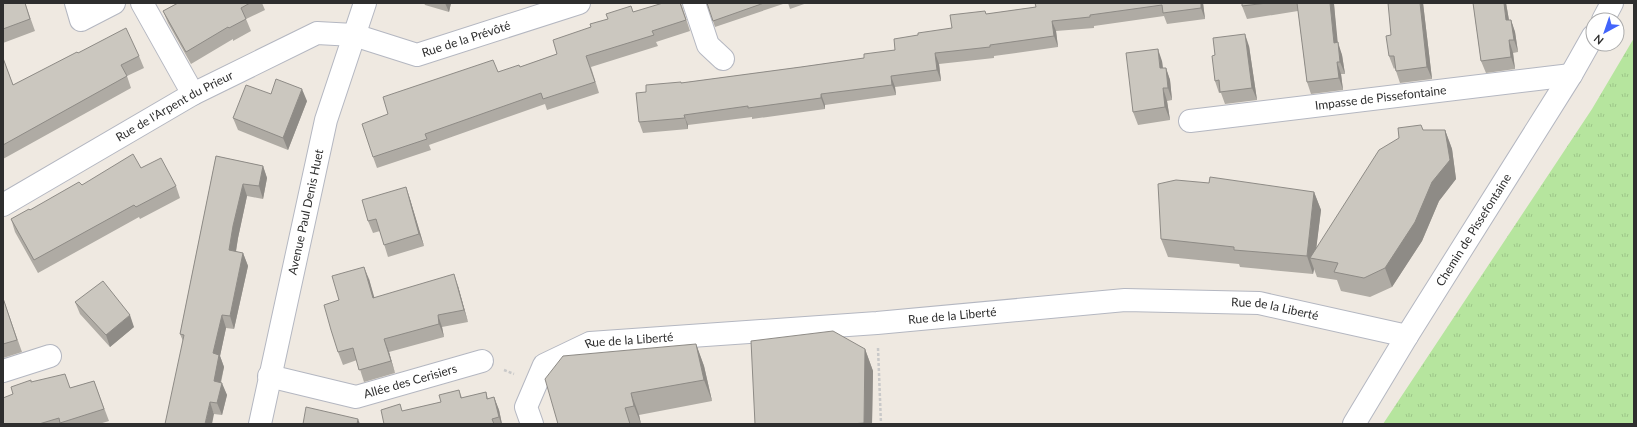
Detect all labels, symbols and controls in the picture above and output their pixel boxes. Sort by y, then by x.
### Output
north arrow [1585,12,1625,52]
street label: Rue de la Prévôté [420,18,512,60]
text: N [1591,32,1606,48]
street label: Rue de l'Arpent du Prieur [113,67,236,144]
street label: Impasse de Pissefontaine [1314,82,1447,113]
street label: Avenue Paul Denis Huet [285,147,327,276]
street label: Chemin de Pissefontaine [1432,171,1514,289]
street label: Rue de la Liberté [1231,294,1320,323]
street label: Rue de la Liberté [907,304,997,327]
street label: Rue de la Liberté [582,329,674,351]
street label: Allée des Cerisiers [362,361,459,401]

